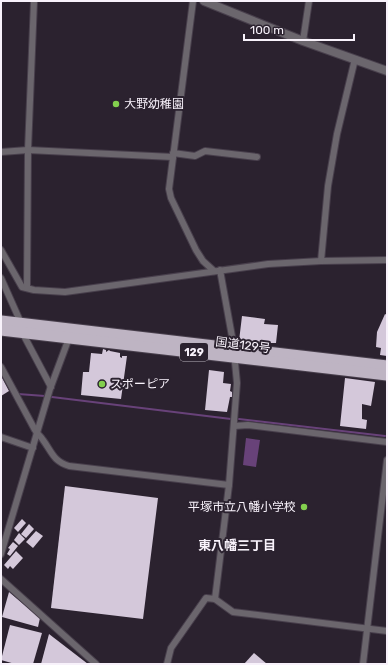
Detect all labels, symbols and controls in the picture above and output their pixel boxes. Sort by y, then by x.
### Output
scale bar [244,16,354,42]
text: 100 m [250,23,284,37]
place label: 大野幼稚園 [124,97,184,111]
marker: 大野幼稚園 [111,99,121,109]
street label: 国道129号 [215,335,271,355]
road number: 129 [180,343,208,361]
place label: スポーピア [110,377,170,391]
marker: スポーピア [97,379,107,389]
place label: 平塚市立八幡小学校 [188,500,296,514]
marker: 平塚市立八幡小学校 [299,502,309,512]
district label: 東八幡三丁目 [198,538,276,553]

